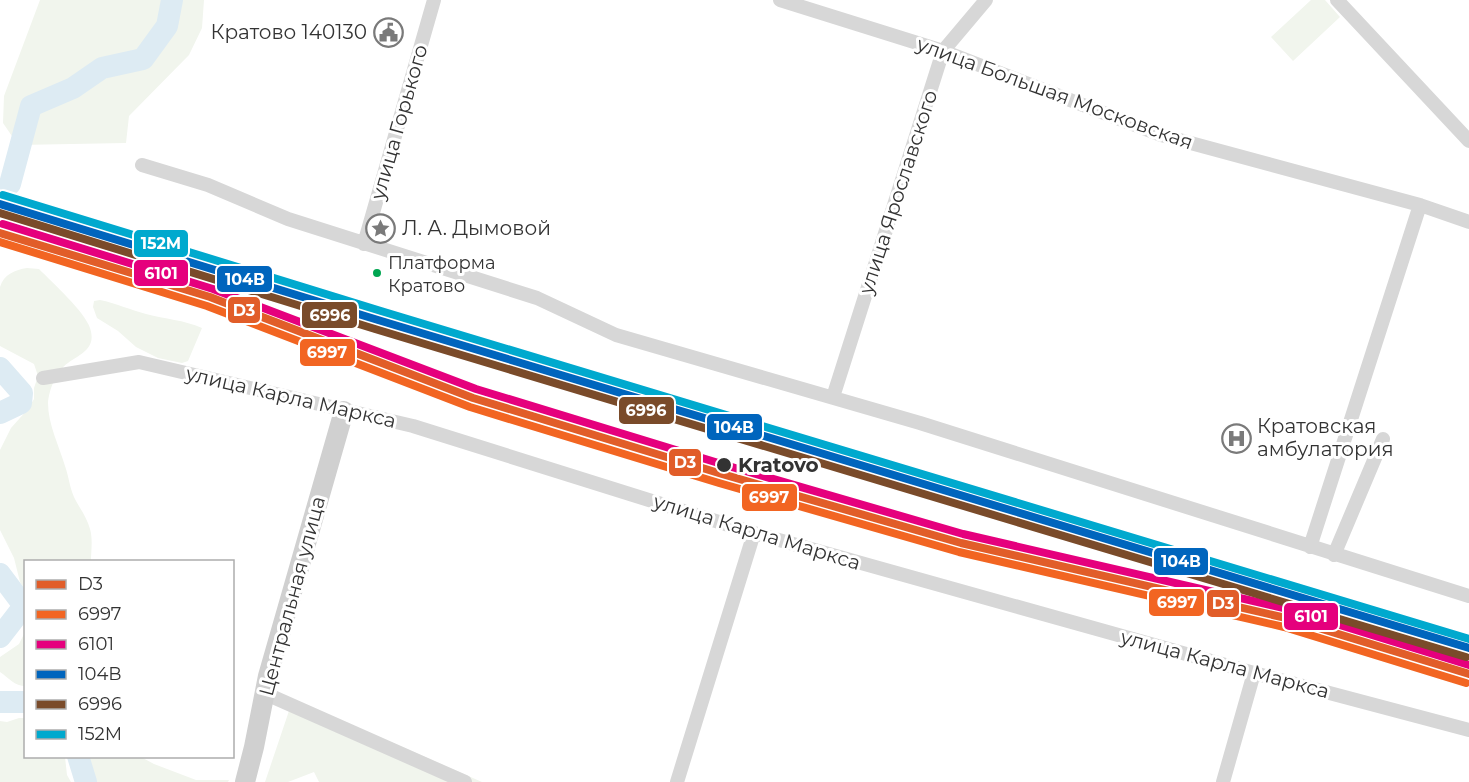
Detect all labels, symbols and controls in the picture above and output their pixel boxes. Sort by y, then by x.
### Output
public building icon: Кратово 140130 [372,16,404,48]
place label: Кратово 140130 [211,20,367,44]
street label: улица Большая Московская [913,31,1196,154]
street label: улица Горького [365,42,433,203]
street label: улица Ярославского [853,87,942,298]
place icon: Л. А. Дымовой [365,212,397,244]
place label: Л. А. Дымовой [402,216,551,240]
line badge: 152М [133,229,189,258]
text: 152М [141,234,181,253]
place label: Платформа Кратово [388,252,495,297]
line badge: 6101 [133,259,189,287]
text: 6101 [144,264,178,283]
line badge: 104В [216,265,273,293]
marker: Платформа Кратово [371,267,383,279]
text: 104В [225,270,265,289]
line badge: D3 [227,296,261,324]
text: D3 [233,301,255,320]
line badge: 6996 [301,301,358,329]
text: 6996 [310,306,350,325]
line badge: 6997 [299,338,356,367]
text: 6997 [307,343,347,362]
street label: улица Карла Маркса [183,361,398,433]
line badge: 6996 [618,396,675,425]
text: 6996 [626,401,666,420]
line badge: 104В [706,413,763,441]
place label: Кратовская амбулатория [1257,414,1394,461]
text: 104В [714,418,754,437]
hospital icon: Кратовская амбулатория [1220,422,1252,454]
line badge: D3 [668,448,702,477]
text: D3 [674,453,696,472]
place label: Kratovo [738,453,819,477]
marker: Kratovo [715,456,733,474]
line badge: 6997 [741,483,798,512]
text: 6997 [749,488,789,507]
street label: улица Карла Маркса [650,489,863,575]
street label: Центральная улица [254,494,330,698]
line badge: 104В [1153,547,1209,576]
text: 104В [1161,552,1201,571]
legend [24,560,234,758]
text: D3 [78,573,103,595]
line badge: 6997 [1148,588,1205,617]
line badge: D3 [1206,589,1240,618]
text: 6997 [1157,593,1197,612]
text: D3 [1212,594,1234,613]
line badge: 6101 [1283,602,1339,631]
text: 6997 [78,603,121,625]
text: 6101 [1294,607,1328,626]
street label: улица Карла Маркса [1117,624,1332,703]
text: 6101 [78,633,114,655]
text: 104В [78,663,122,685]
text: 6996 [78,693,122,715]
text: 152М [78,723,122,745]

